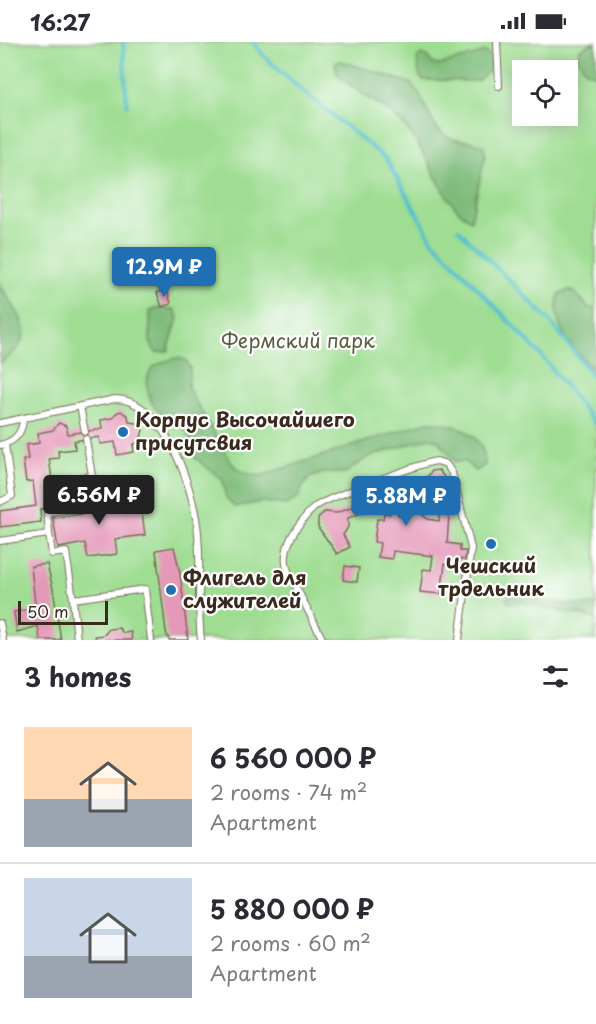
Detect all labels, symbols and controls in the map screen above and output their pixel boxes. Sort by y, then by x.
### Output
text: 16:27 [30,5,90,38]
map controls [512,60,578,126]
button: locate [512,60,578,126]
pin: 12.9M ₽ [109,247,219,298]
text: 12.9M ₽ [126,251,202,281]
park label: Фермский парк [221,325,375,355]
place label: Корпус Высочайшего присутсвия [135,404,355,457]
marker: Корпус Высочайшего присутсвия [116,425,130,439]
pin: 6.56M ₽ [44,475,154,526]
pin: 5.88M ₽ [351,476,461,527]
text: 6.56M ₽ [57,479,141,509]
text: 5.88M ₽ [365,480,447,510]
marker: Чешский трдельник [484,537,498,551]
place label: Чешский трдельник [438,550,544,603]
place label: Флигель для служителей [183,562,307,615]
marker: Флигель для служителей [164,583,178,597]
scale bar [18,598,108,626]
text: 50 m [27,599,68,623]
text: 3 homes [24,657,131,696]
icon: filters [539,660,572,693]
text: 6 560 000 ₽ [210,738,376,777]
icon: home [72,751,144,823]
text: 2 rooms · 74 m² [210,777,367,807]
text: Apartment [210,807,317,837]
text: 5 880 000 ₽ [210,889,374,928]
icon: home [72,902,144,974]
text: 2 rooms · 60 m² [210,928,371,958]
text: Apartment [210,958,317,988]

